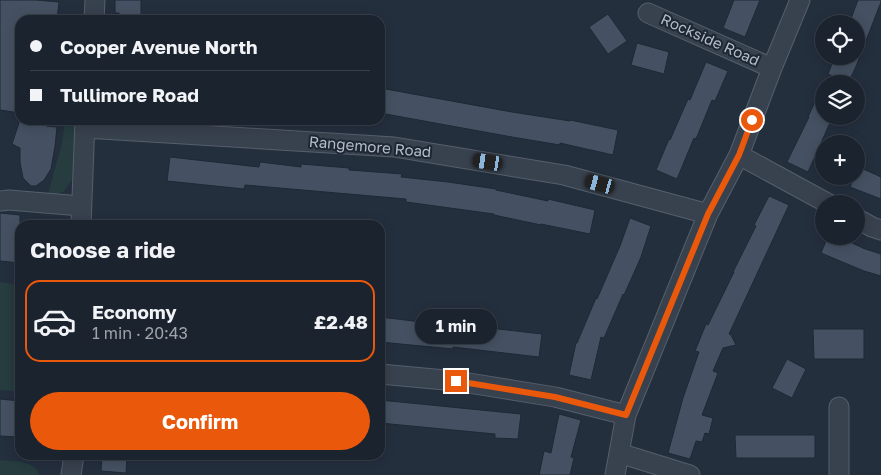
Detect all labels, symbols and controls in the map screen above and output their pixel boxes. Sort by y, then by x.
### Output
street label: Rockside Road [658,9,763,69]
map controls [815,15,865,245]
button: locate [815,15,865,65]
text: Cooper Avenue North [60,35,258,58]
button: layers [815,75,865,125]
text: Tullimore Road [60,83,199,106]
route start [741,109,763,131]
street label: Rangemore Road [308,132,432,160]
button: + [815,135,865,185]
car [472,152,503,172]
car [583,173,616,195]
button: − [815,195,865,245]
text: Choose a ride [30,236,176,263]
icon: car [32,299,77,344]
text: Economy [92,300,177,323]
callout: 1 min [415,308,497,344]
text: £2.48 [314,310,368,333]
text: 1 min [436,316,476,336]
text: 1 min · 20:43 [92,323,188,343]
route end [445,370,467,392]
button: Confirm [30,392,370,450]

